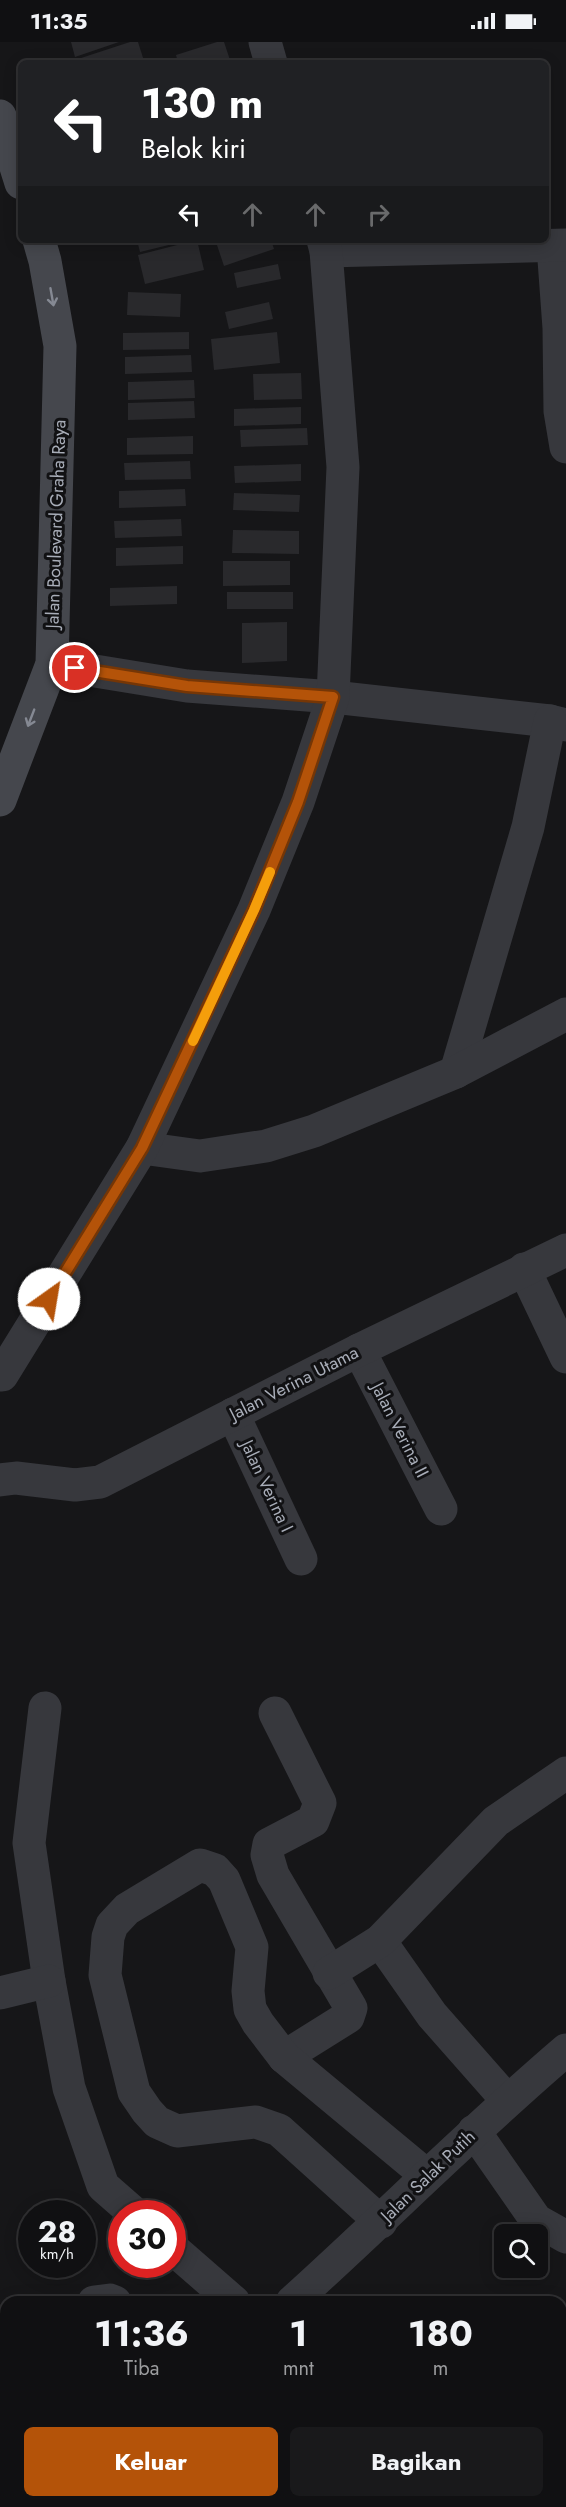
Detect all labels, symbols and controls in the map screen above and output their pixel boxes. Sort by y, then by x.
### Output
text: 11:35 [30,5,87,37]
text: 130 m [141,73,263,134]
icon: left [42,84,120,162]
text: Belok kiri [141,129,246,168]
icon: left [173,198,206,231]
icon: ahead [236,198,269,231]
icon: ahead [299,198,332,231]
icon: right [362,198,395,231]
one-way arrow [46,287,57,306]
street label: Jalan Boulevard Graha Raya [39,419,73,631]
pin [49,642,100,693]
icon: arrive [58,651,91,684]
one-way arrow [25,708,36,727]
position arrow [17,1267,81,1331]
street label: Jalan Verina Utama [223,1339,363,1428]
street label: Jalan Verina II [364,1376,435,1482]
street label: Jalan Verina I [233,1434,300,1536]
street label: Jalan Salak Putih [373,2124,481,2229]
speed limit sign: 30 [108,2200,186,2278]
text: 28 [38,2210,76,2253]
map controls [494,2224,548,2278]
button: search [494,2224,548,2278]
text: km/h [40,2243,74,2265]
text: 11:36 [94,2307,189,2359]
text: 1 [289,2307,308,2359]
text: 180 [408,2307,473,2359]
text: Tiba [124,2354,159,2383]
text: mnt [283,2354,314,2383]
text: m [433,2354,448,2383]
button: Keluar [24,2427,278,2496]
button: Bagikan [290,2427,543,2496]

